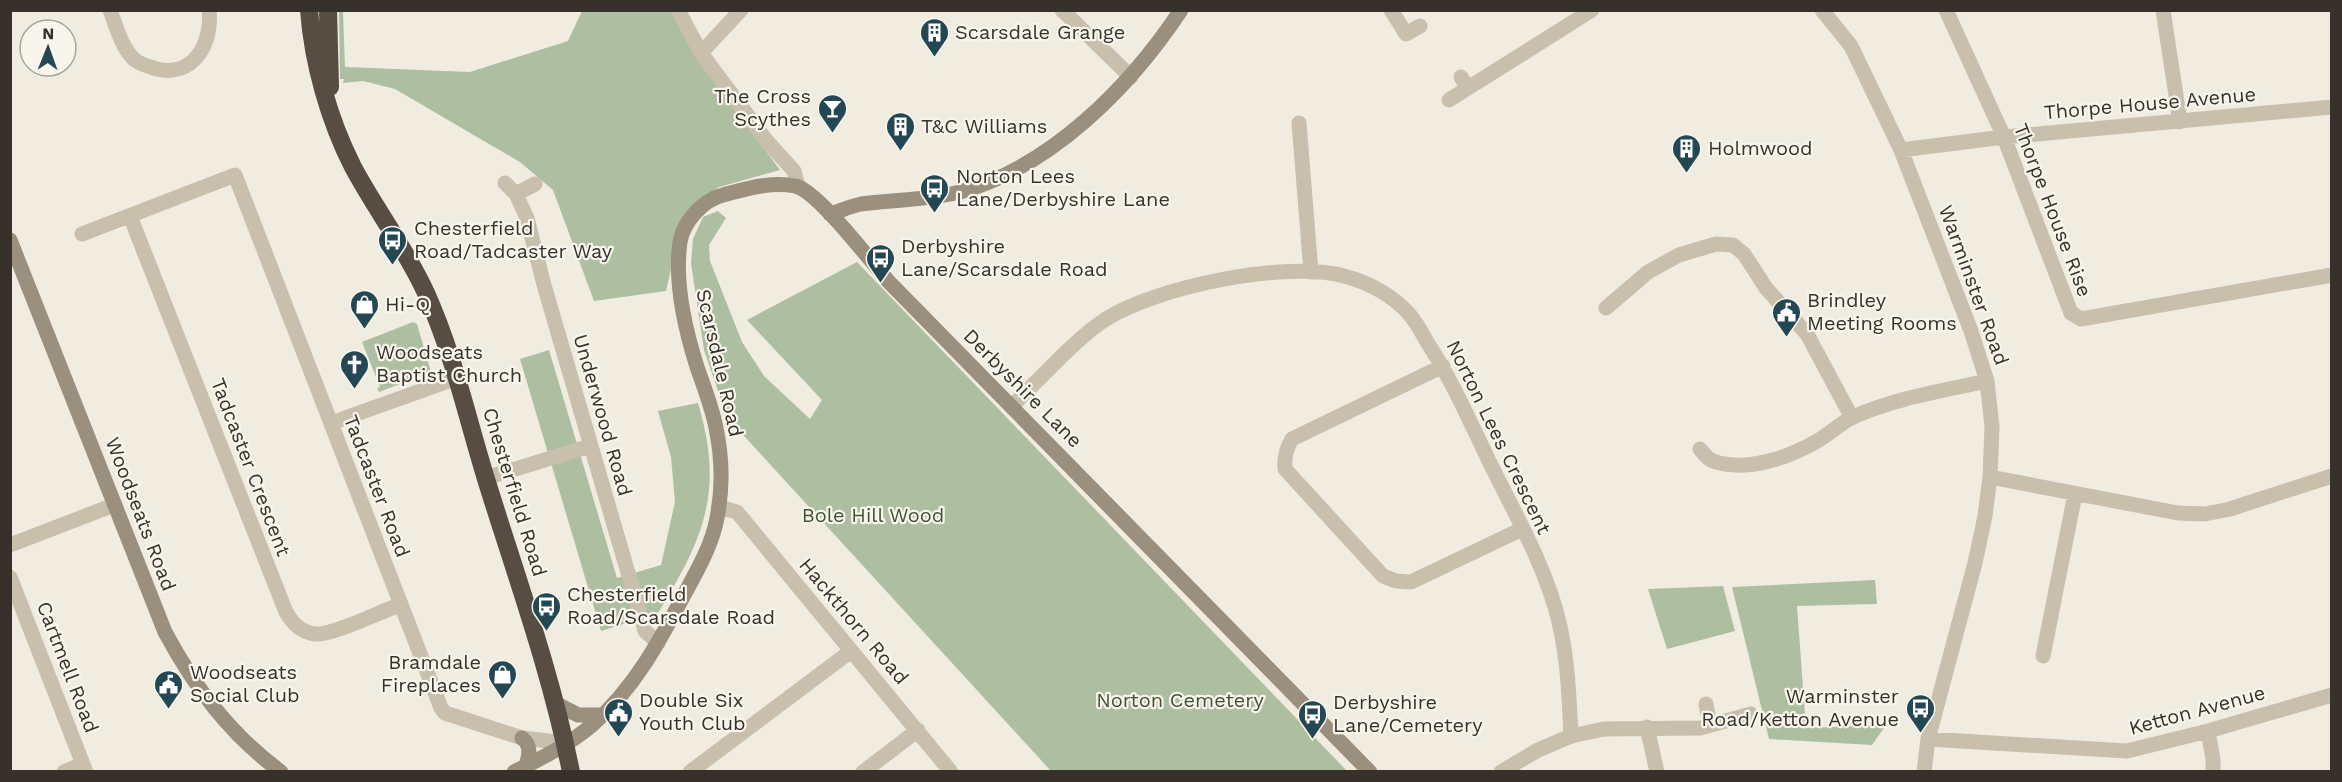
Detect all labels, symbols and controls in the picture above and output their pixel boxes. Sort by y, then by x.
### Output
building icon: Scarsdale Grange [918,16,950,58]
north arrow [18,18,78,78]
place label: Scarsdale Grange [955,20,1125,44]
text: N [42,24,54,43]
street label: Thorpe House Avenue [2043,82,2257,124]
place label: The Cross Scythes [714,84,811,131]
bar icon: The Cross Scythes [816,92,848,134]
building icon: T&C Williams [884,110,916,152]
place label: T&C Williams [921,114,1047,138]
street label: Thorpe House Rise [2009,120,2097,300]
building icon: Holmwood [1671,132,1703,174]
place label: Holmwood [1708,136,1812,160]
place label: Norton Lees Lane/Derbyshire Lane [956,164,1170,211]
bus stop icon: Norton Lees Lane/Derbyshire Lane [919,172,951,214]
street label: Warminster Road [1934,202,2014,368]
place label: Chesterfield Road/Tadcaster Way [414,216,613,263]
bus stop icon: Chesterfield Road/Tadcaster Way [377,224,409,266]
place label: Derbyshire Lane/Scarsdale Road [901,234,1108,281]
bus stop icon: Derbyshire Lane/Scarsdale Road [864,242,896,284]
street label: Scarsdale Road [691,287,749,439]
shop icon: Hi-Q [348,288,380,330]
place label: Brindley Meeting Rooms [1807,288,1957,335]
place label: Hi-Q [385,292,430,316]
public building icon: Brindley Meeting Rooms [1770,296,1802,338]
street label: Derbyshire Lane [959,324,1087,452]
street label: Underwood Road [568,331,638,499]
street label: Norton Lees Crescent [1442,336,1557,538]
place label: Woodseats Baptist Church [376,340,522,387]
church icon: Woodseats Baptist Church [339,348,371,390]
street label: Tadcaster Crescent [206,375,296,560]
street label: Chesterfield Road [478,405,552,579]
street label: Tadcaster Road [339,412,415,560]
street label: Woodseats Road [101,434,181,594]
park label: Bole Hill Wood [802,503,944,527]
street label: Hackthorn Road [794,553,914,689]
place label: Chesterfield Road/Scarsdale Road [567,582,775,629]
bus stop icon: Chesterfield Road/Scarsdale Road [530,590,562,632]
street label: Cartmell Road [32,598,104,736]
place label: Bramdale Fireplaces [381,650,481,697]
shop icon: Bramdale Fireplaces [486,658,518,700]
place label: Woodseats Social Club [190,660,300,707]
public building icon: Woodseats Social Club [153,668,185,710]
street label: Ketton Avenue [2126,680,2268,740]
place label: Warminster Road/Ketton Avenue [1701,684,1899,731]
place label: Double Six Youth Club [639,688,746,735]
park label: Norton Cemetery [1096,688,1264,712]
place label: Derbyshire Lane/Cemetery [1333,690,1483,737]
bus stop icon: Warminster Road/Ketton Avenue [1904,692,1936,734]
public building icon: Double Six Youth Club [602,696,634,738]
bus stop icon: Derbyshire Lane/Cemetery [1296,698,1328,740]

